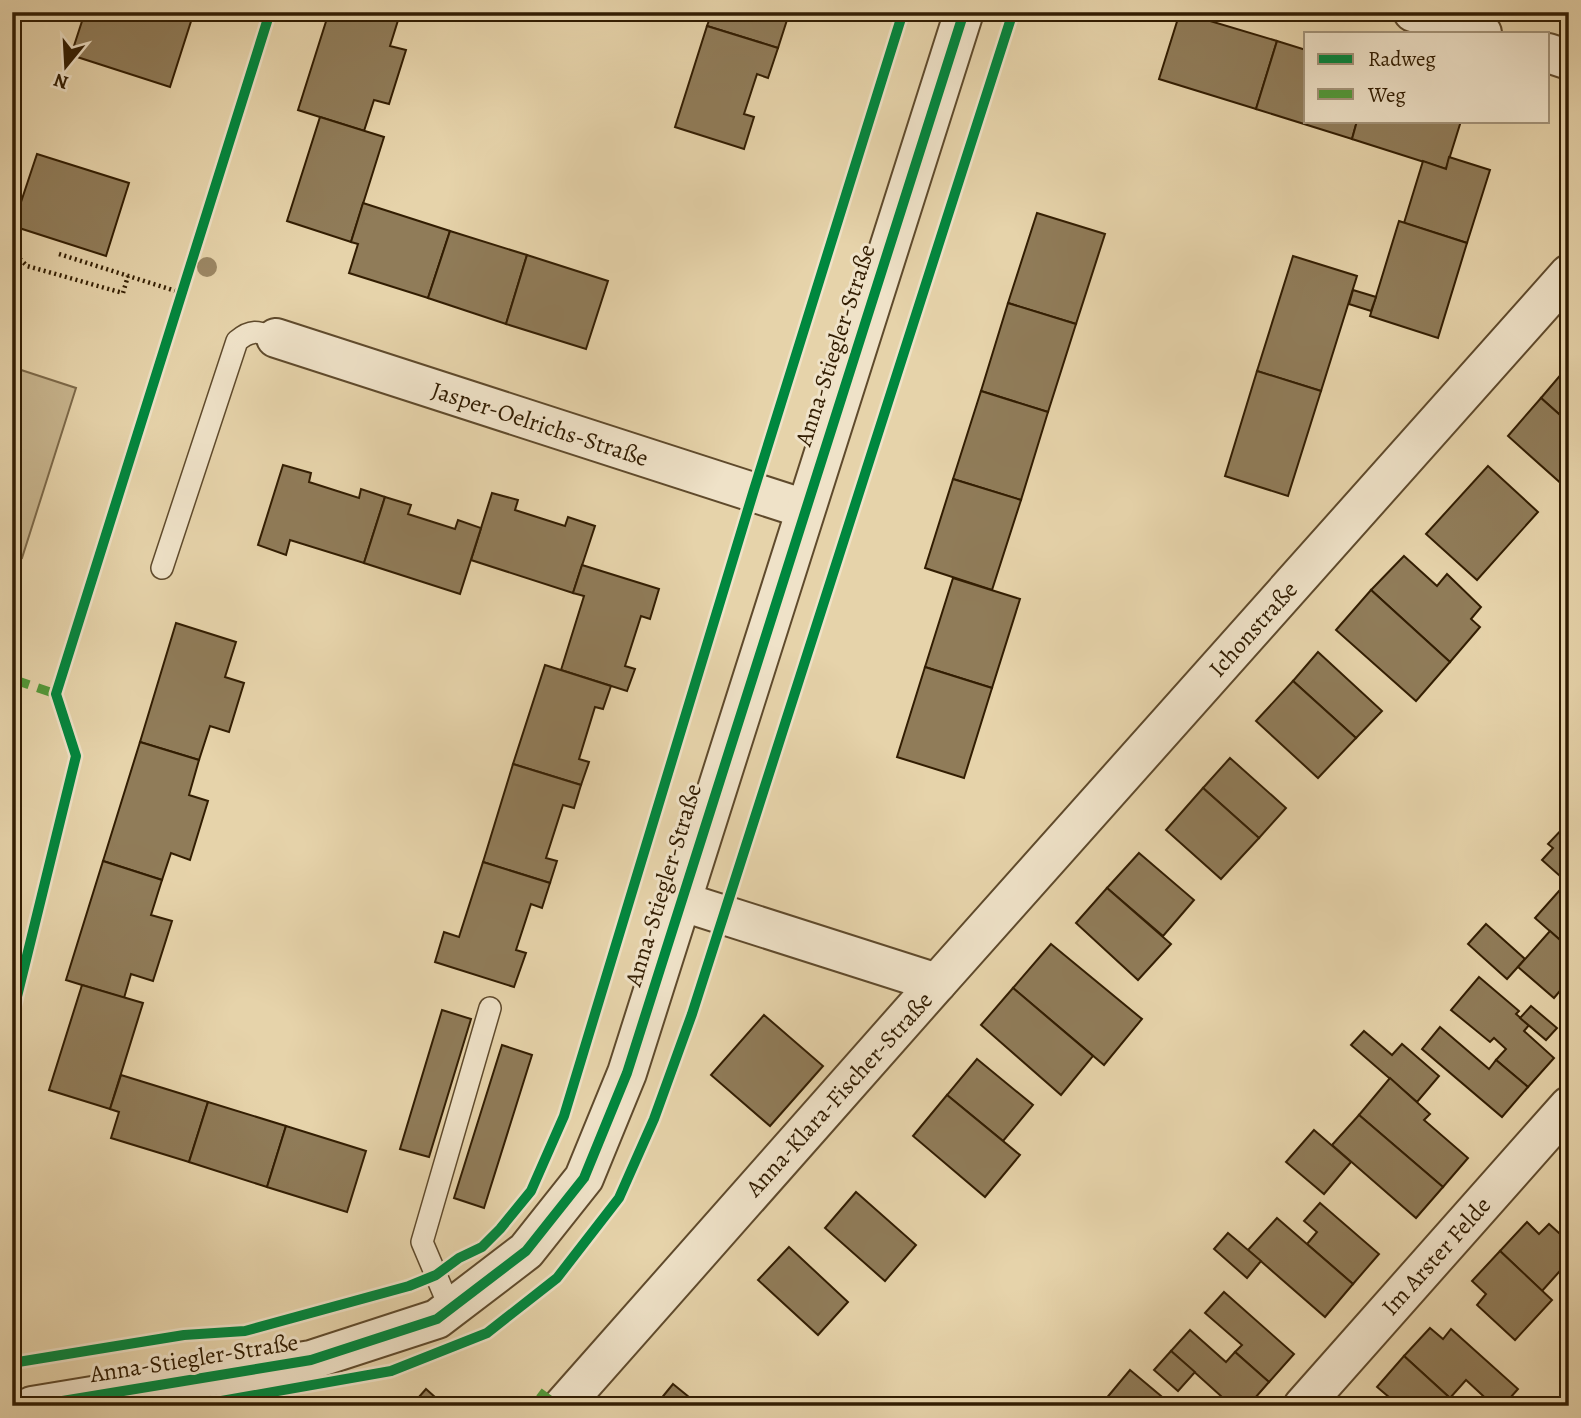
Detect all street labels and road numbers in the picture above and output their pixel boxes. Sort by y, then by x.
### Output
street label: Anna-Stiegler-Straße [787,240,883,451]
street label: Jasper-Oelrichs-Straße [428,374,652,474]
street label: Ichonstraße [1201,574,1305,684]
street label: Anna-Stiegler-Straße [617,780,709,991]
street label: Anna-Klara-Fischer-Straße [738,985,940,1204]
street label: Im Arster Felde [1374,1190,1498,1322]
street label: Anna-Stiegler-Straße [87,1326,300,1390]

